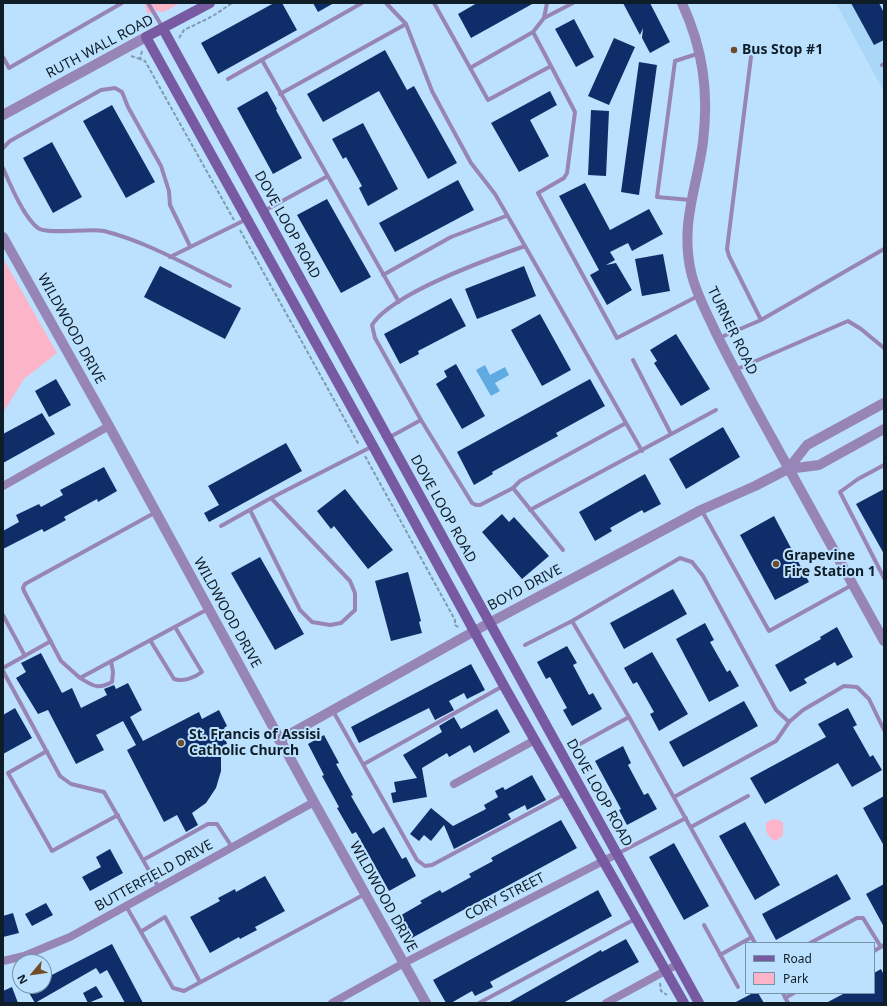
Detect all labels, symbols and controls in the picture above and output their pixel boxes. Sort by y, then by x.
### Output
street label: RUTH WALL ROAD [44,12,156,82]
place label: Bus Stop #1 [742,42,823,58]
marker: Bus Stop #1 [729,45,739,55]
street label: DOVE LOOP ROAD [250,168,324,282]
street label: WILDWOOD DRIVE [34,271,108,387]
street label: TURNER ROAD [703,284,761,378]
street label: DOVE LOOP ROAD [406,452,480,566]
place label: Grapevine Fire Station 1 [784,548,876,580]
street label: WILDWOOD DRIVE [190,555,264,671]
marker: Grapevine Fire Station 1 [771,559,781,569]
street label: BOYD DRIVE [485,561,565,615]
place label: St. Francis of Assisi Catholic Church [189,727,321,760]
street label: DOVE LOOP ROAD [562,736,636,850]
marker: St. Francis of Assisi Catholic Church [176,738,186,748]
street label: BUTTERFIELD DRIVE [92,837,216,915]
street label: WILDWOOD DRIVE [346,839,420,955]
street label: CORY STREET [462,870,548,924]
legend [745,942,875,994]
text: Road [783,950,812,967]
north arrow [12,954,52,994]
text: Park [783,970,808,987]
text: N [13,972,31,987]

